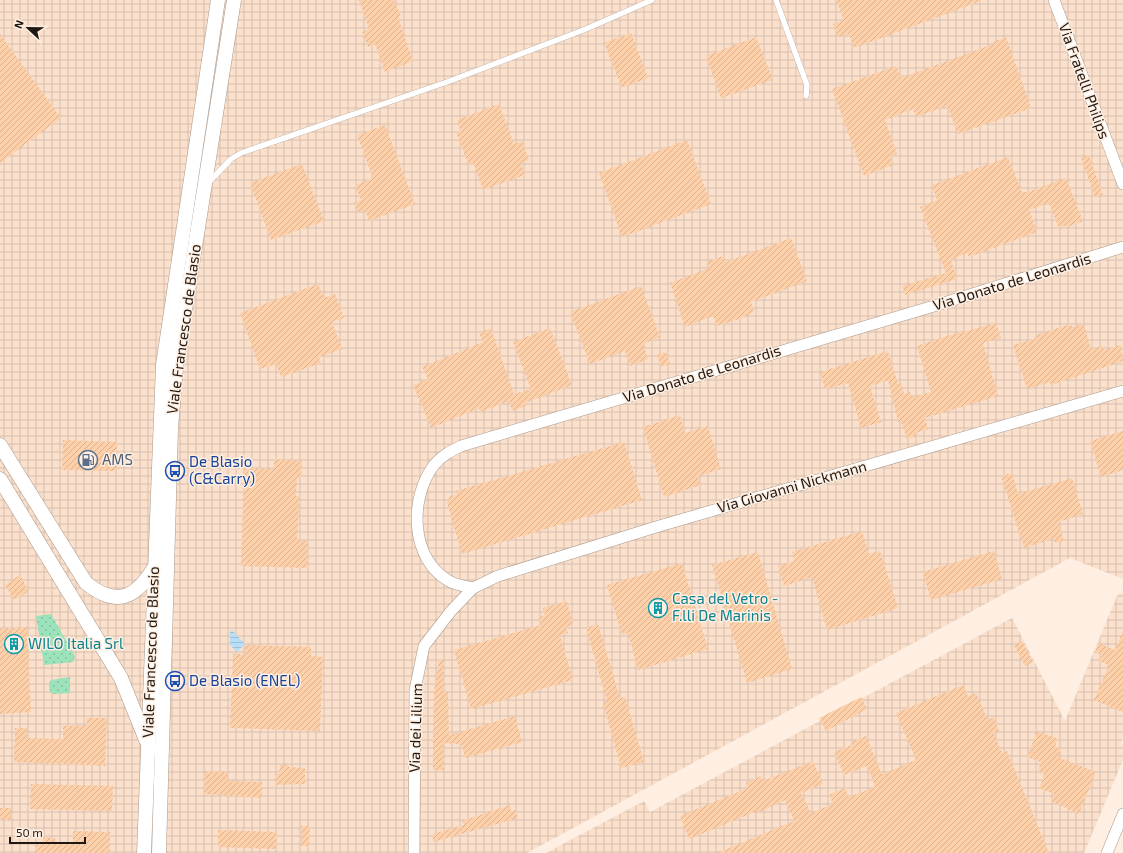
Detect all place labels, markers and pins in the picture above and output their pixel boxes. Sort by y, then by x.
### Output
fuel station icon: AMS [77,449,99,471]
place label: AMS [102,450,133,468]
place label: De Blasio (C&Carry) [189,452,255,487]
bus stop icon: De Blasio (C&Carry) [164,460,186,482]
place label: Casa del Vetro - F.lli De Marinis [672,589,778,624]
building icon: Casa del Vetro - F.lli De Marinis [647,597,669,619]
building icon: WILO Italia Srl [3,633,25,655]
place label: WILO Italia Srl [28,634,124,652]
bus stop icon: De Blasio (ENEL) [164,670,186,692]
place label: De Blasio (ENEL) [189,671,300,689]

